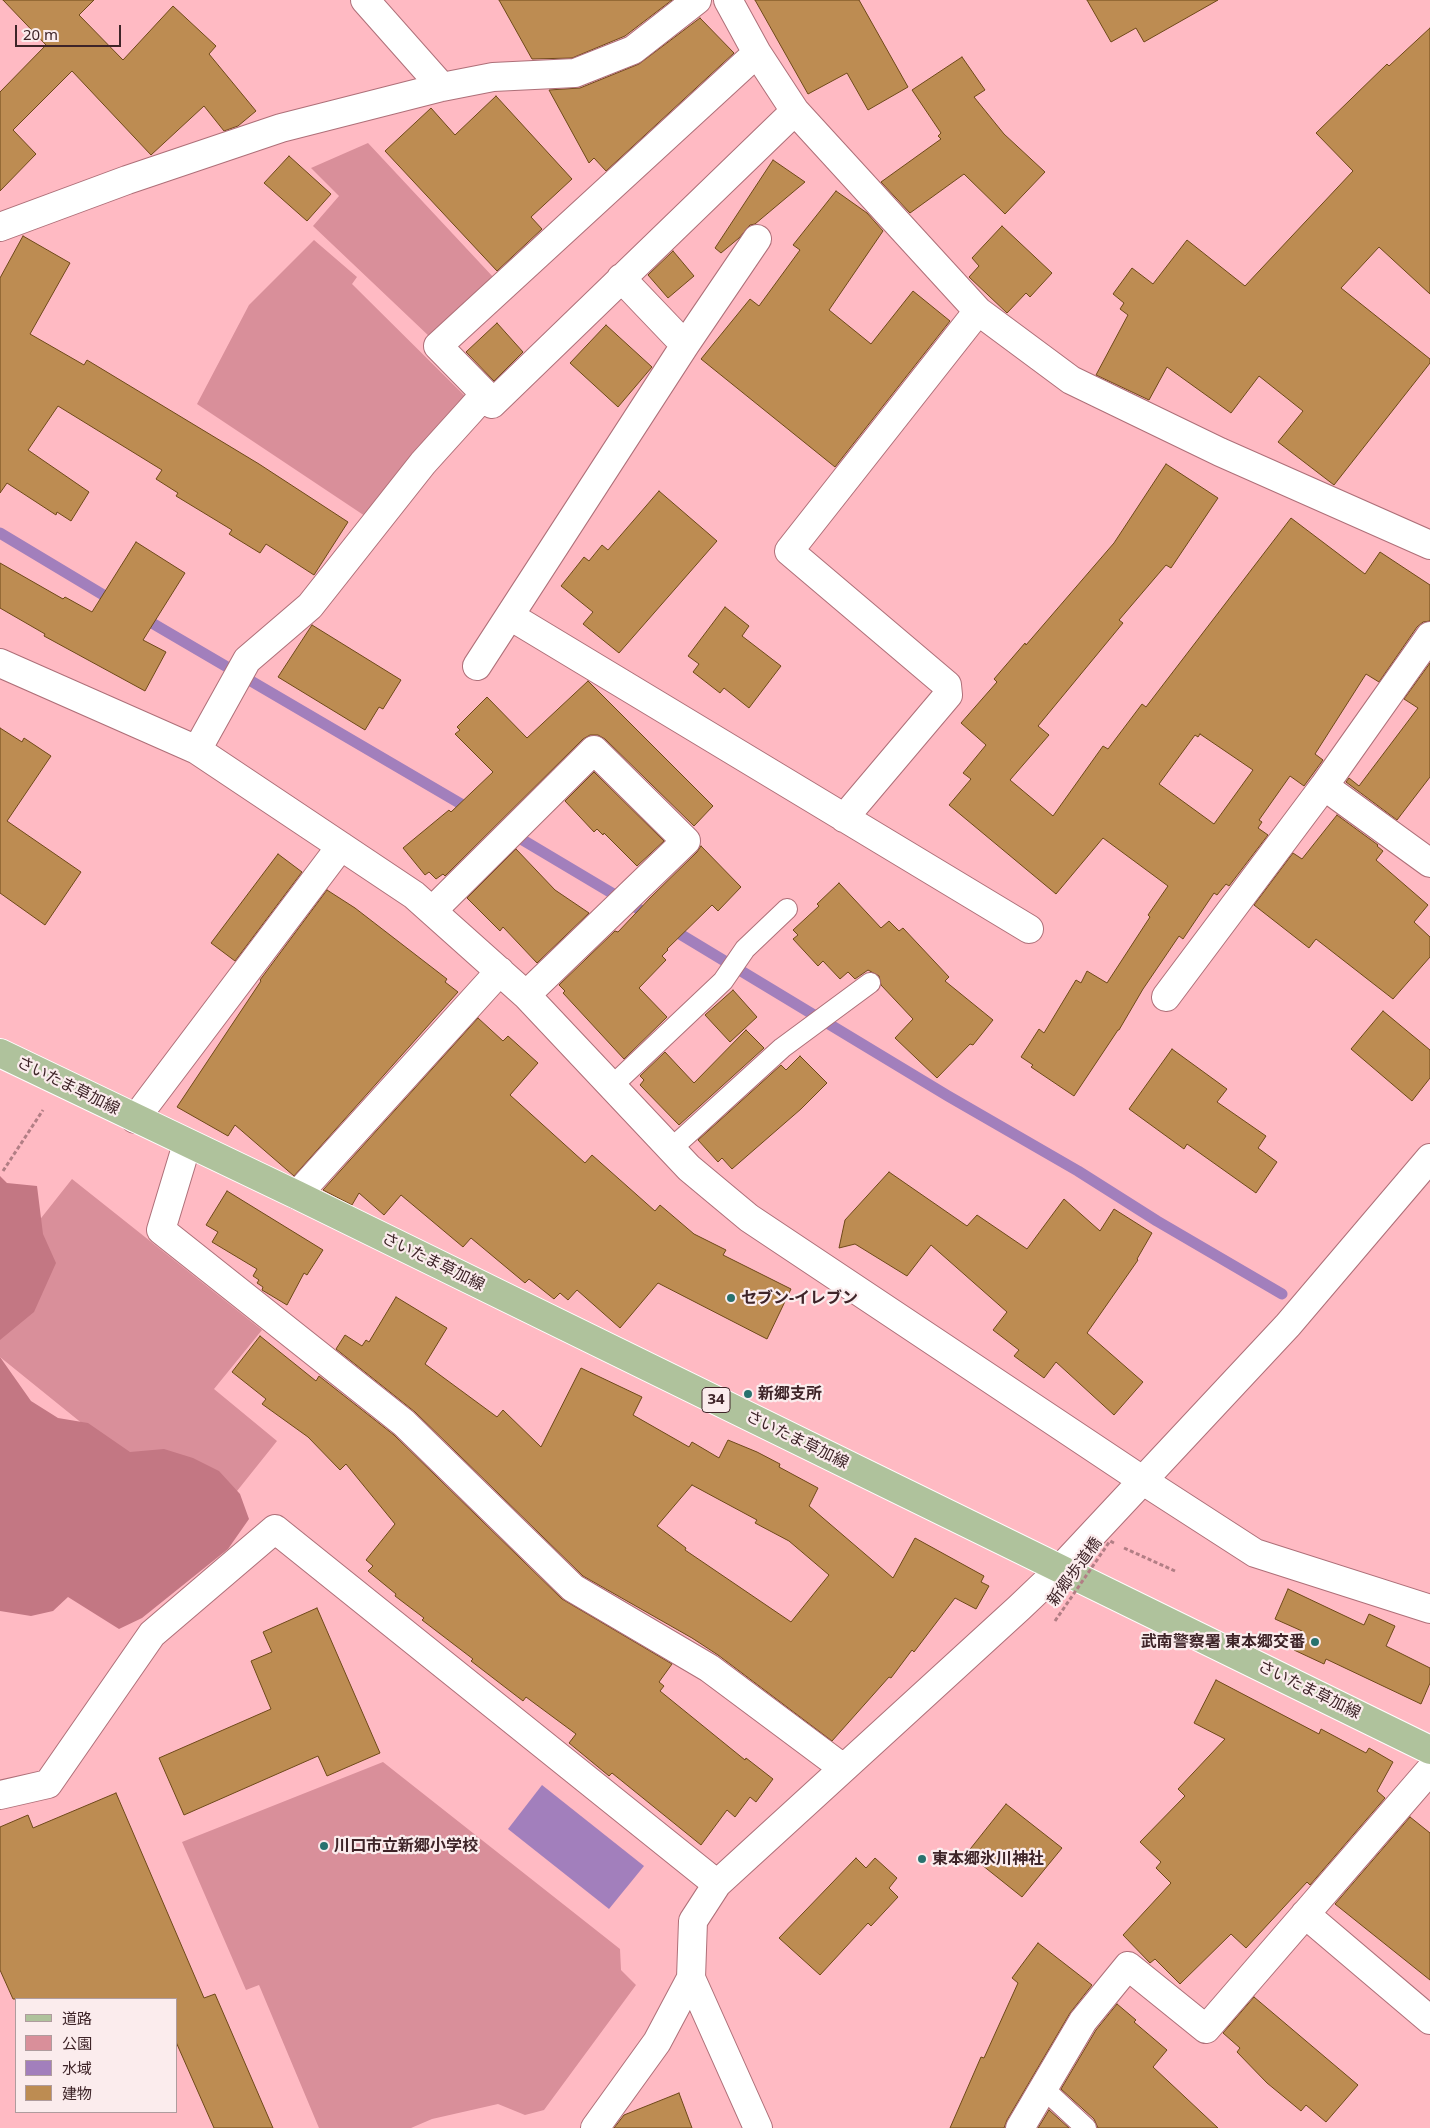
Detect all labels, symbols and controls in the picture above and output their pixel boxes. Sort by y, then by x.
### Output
scale bar [18,15,124,47]
text: 20 m [23,24,58,44]
street label: さいたま草加線 [13,1053,123,1119]
street label: さいたま草加線 [378,1229,488,1295]
place label: セブン-イレブン [741,1288,858,1308]
marker: セブン-イレブン [725,1292,737,1304]
place label: 新郷支所 [758,1384,822,1404]
road number: 34 [702,1388,730,1412]
marker: 新郷支所 [742,1388,754,1400]
street label: さいたま草加線 [742,1407,852,1473]
street label: 新郷歩道橋 [1044,1534,1106,1610]
place label: 武南警察署 東本郷交番 [1141,1632,1305,1652]
marker: 武南警察署 東本郷交番 [1309,1636,1321,1648]
street label: さいたま草加線 [1254,1657,1364,1723]
place label: 川口市立新郷小学校 [334,1836,478,1856]
marker: 川口市立新郷小学校 [318,1840,330,1852]
place label: 東本郷氷川神社 [932,1849,1044,1869]
marker: 東本郷氷川神社 [916,1853,928,1865]
legend [15,1998,178,2113]
text: 道路 [62,2008,92,2028]
text: 公園 [62,2033,92,2053]
text: 水域 [62,2058,92,2078]
text: 建物 [62,2083,92,2103]

